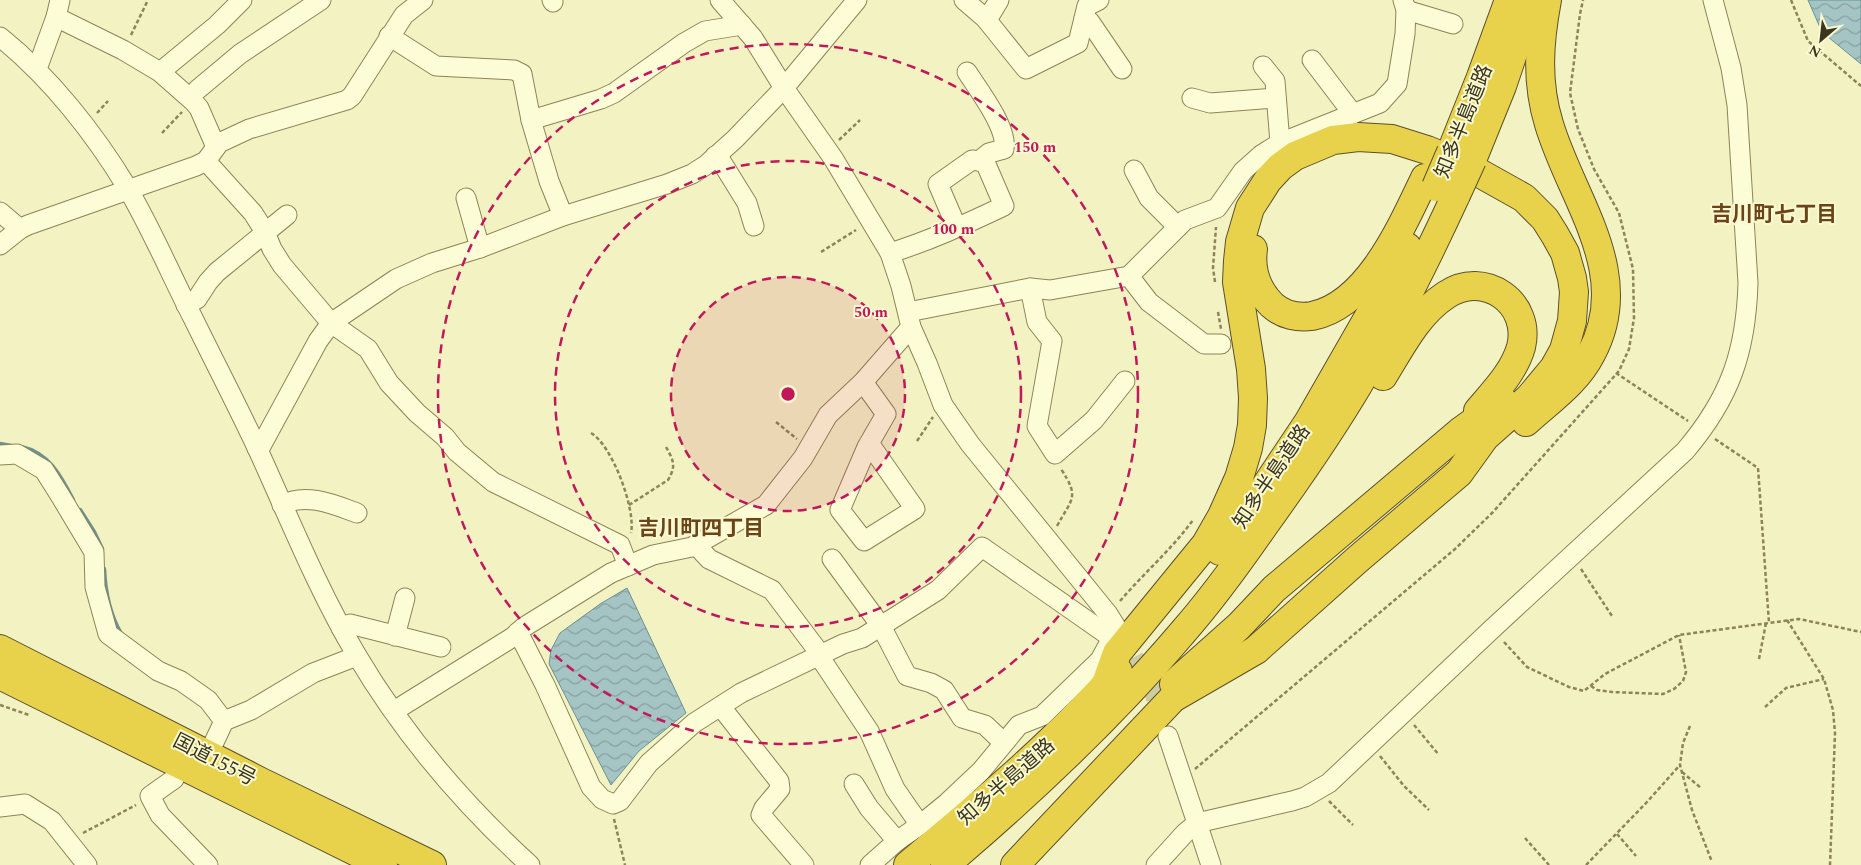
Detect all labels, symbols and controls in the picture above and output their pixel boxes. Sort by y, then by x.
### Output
north arrow [1796,15,1846,65]
text: N [1805,39,1825,63]
street label: 知多半島道路 [1428,60,1500,183]
text: 150 m [1014,136,1057,159]
district label: 吉川町七丁目 [1711,199,1837,231]
text: 100 m [932,218,975,241]
text: 50 m [854,301,889,324]
centre of rings [779,385,797,403]
street label: 知多半島道路 [1226,418,1318,535]
district label: 吉川町四丁目 [638,513,764,545]
street label: 国道155号 [168,726,261,794]
street label: 知多半島道路 [952,731,1062,832]

